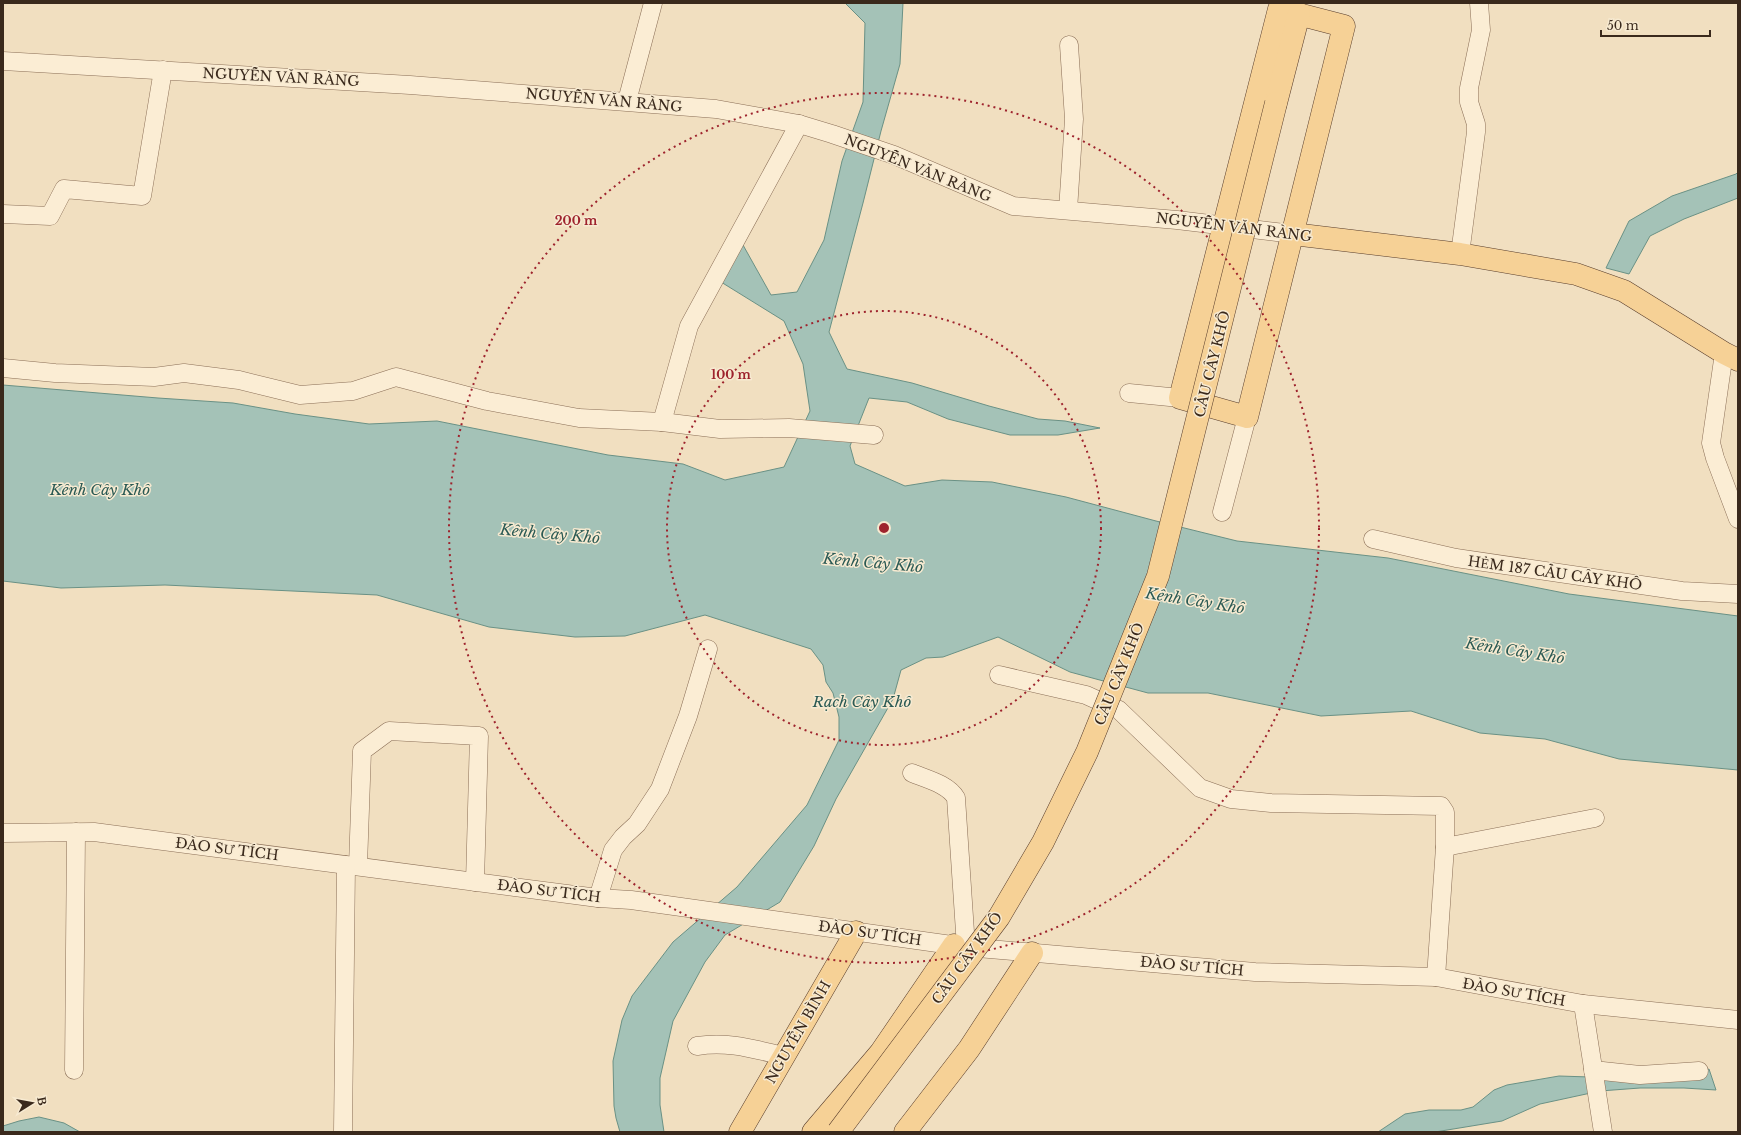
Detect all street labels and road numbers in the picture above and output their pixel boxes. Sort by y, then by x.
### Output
street label: NGUYỄN VĂN RÀNG [202,63,360,90]
street label: NGUYỄN VĂN RÀNG [525,83,683,116]
street label: NGUYỄN VĂN RÀNG [842,129,995,206]
street label: NGUYỄN VĂN RÀNG [1155,208,1313,246]
street label: CẦU CÂY KHÔ [1189,309,1234,419]
street label: HẺM 187 CẦU CÂY KHÔ [1467,551,1643,594]
street label: CẦU CÂY KHÔ [1089,620,1148,728]
street label: ĐÀO SƯ TÍCH [174,834,280,864]
street label: ĐÀO SƯ TÍCH [496,876,602,906]
street label: CẦU CÂY KHÔ [927,908,1006,1007]
street label: ĐÀO SƯ TÍCH [817,917,923,949]
street label: ĐÀO SƯ TÍCH [1139,952,1245,980]
street label: ĐÀO SƯ TÍCH [1461,974,1567,1010]
street label: NGUYỄN BÌNH [760,977,835,1087]

